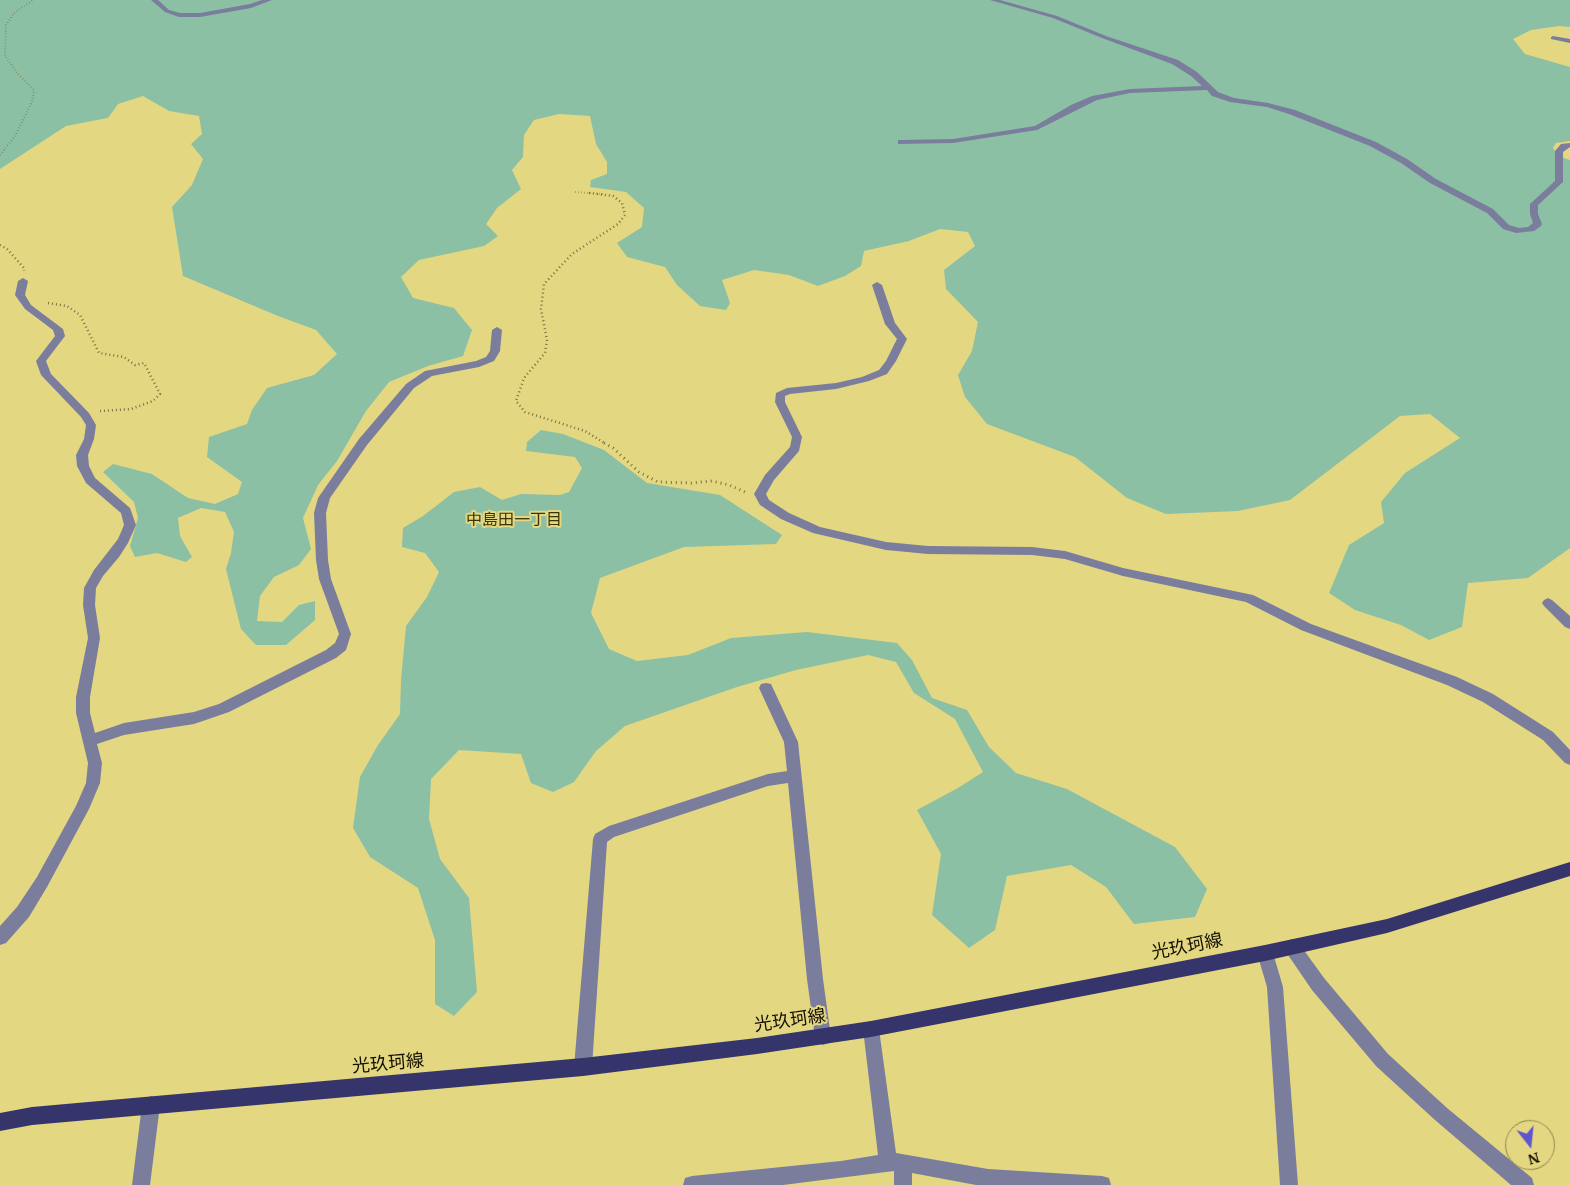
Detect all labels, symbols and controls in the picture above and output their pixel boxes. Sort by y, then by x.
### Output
district label: 中島田一丁目 [466,510,562,530]
street label: 光玖珂線 [1150,930,1224,964]
street label: 光玖珂線 [753,1005,827,1037]
street label: 光玖珂線 [351,1050,425,1078]
north arrow [1505,1120,1555,1170]
text: N [1526,1148,1542,1169]

